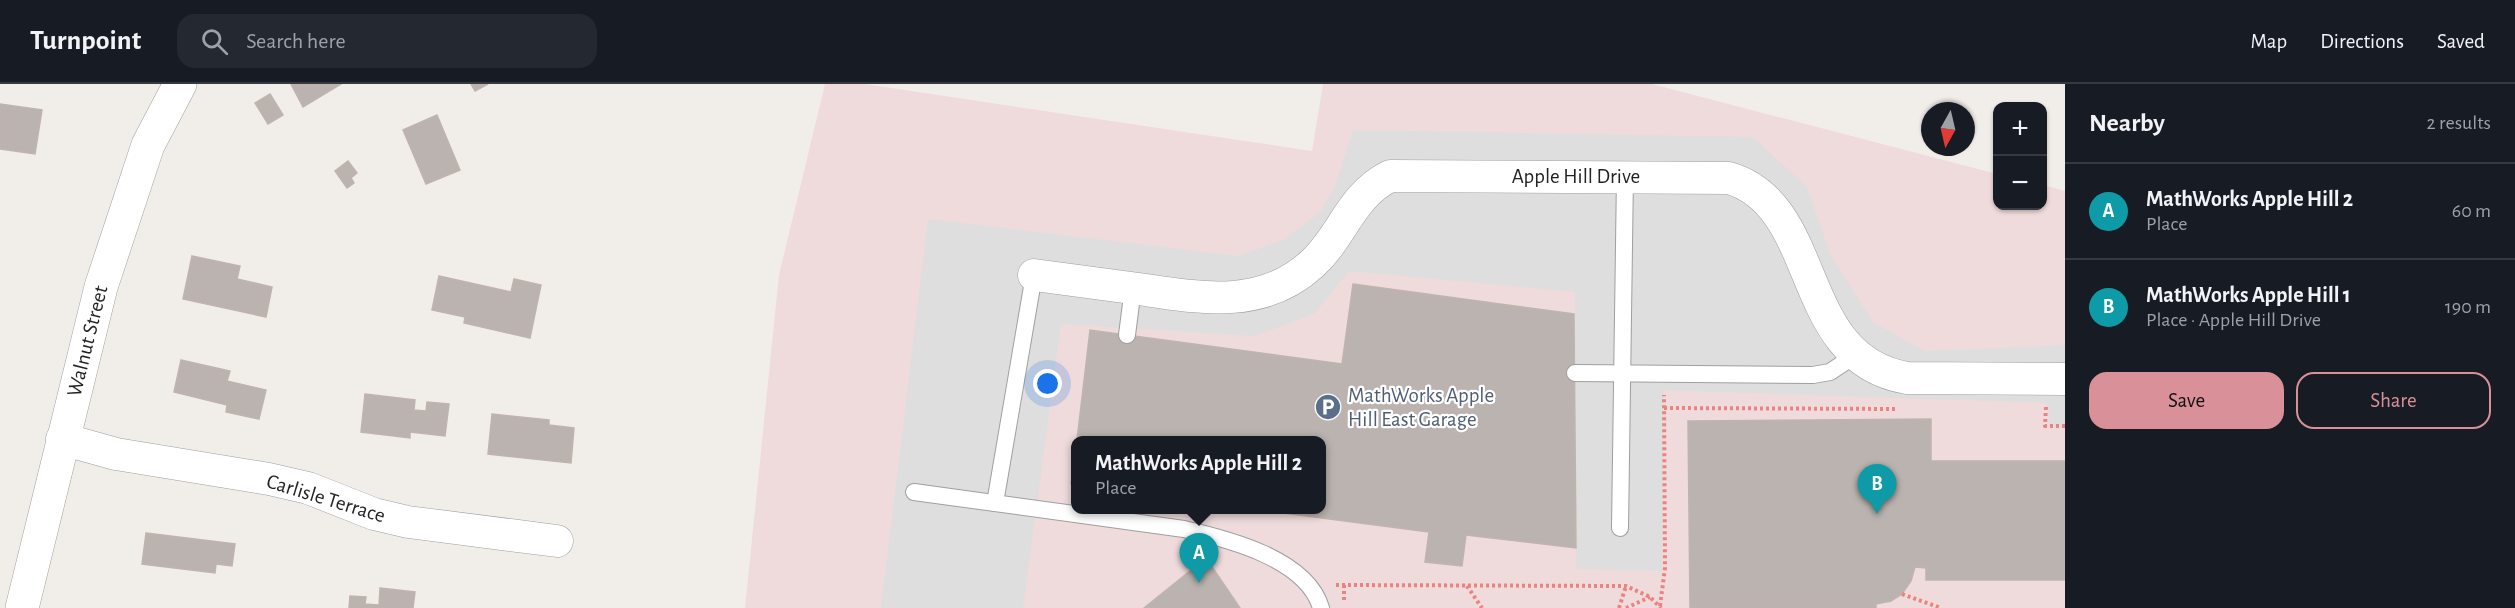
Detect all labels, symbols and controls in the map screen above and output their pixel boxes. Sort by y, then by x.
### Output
search box [177,14,597,68]
icon: search [198,25,231,58]
text: Turnpoint [30,27,141,55]
text: Search here [246,30,346,52]
text: Map [2251,31,2287,52]
text: Directions [2320,31,2404,52]
text: Saved [2437,31,2485,52]
north arrow [1921,102,1975,156]
map controls [1993,102,2047,210]
button: + [1993,102,2047,156]
text: Nearby [2089,110,2165,136]
text: 2 results [2427,113,2491,133]
button: − [1993,156,2047,210]
street label: Apple Hill Drive [1512,166,1640,187]
text: MathWorks Apple Hill 2 [2146,188,2353,210]
text: A [2103,201,2115,221]
text: 60 m [2452,201,2491,221]
text: Place [2146,214,2187,234]
street label: Walnut Street [64,283,111,399]
text: MathWorks Apple Hill 1 [2146,284,2351,306]
text: B [2103,297,2114,317]
text: 190 m [2445,297,2491,317]
text: Place · Apple Hill Drive [2146,310,2321,330]
your location [1033,369,1062,398]
button: Save [2089,372,2284,429]
button: Share [2296,372,2491,429]
place label: MathWorks Apple Hill East Garage [1348,385,1494,430]
parking icon: MathWorks Apple Hill East Garage [1313,392,1343,422]
popup [1071,436,1326,514]
text: MathWorks Apple Hill 2 [1095,452,1302,474]
pin: B [1858,464,1896,514]
street label: Carlisle Terrace [264,470,388,526]
text: Place [1095,478,1136,498]
pin: A [1180,534,1218,583]

